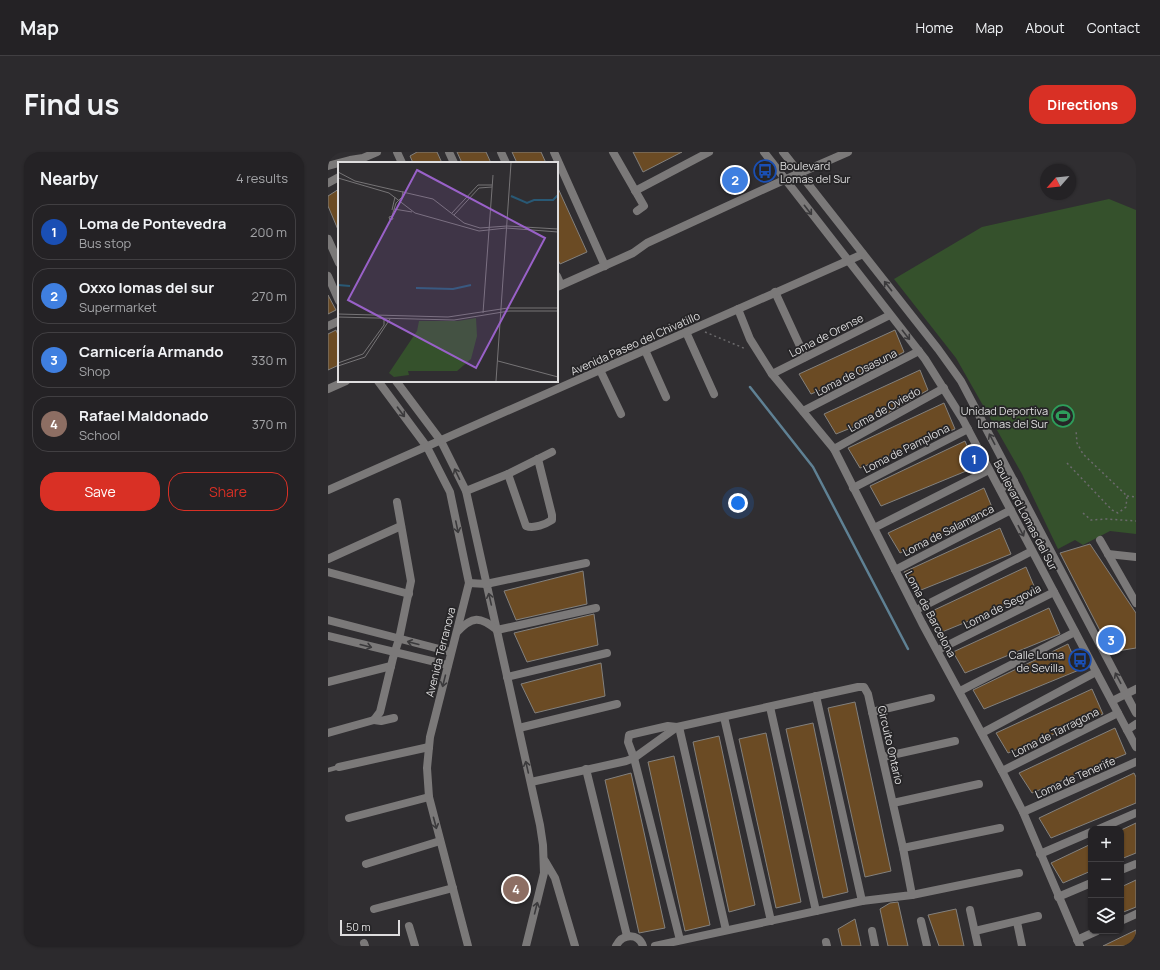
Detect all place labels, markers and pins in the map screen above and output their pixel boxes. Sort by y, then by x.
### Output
bus stop icon: Boulevard Lomas del Sur [752,158,778,184]
place label: Boulevard Lomas del Sur [780,158,851,186]
pin: 2 [722,165,748,195]
place label: Unidad Deportiva Lomas del Sur [961,403,1048,431]
sports icon: Unidad Deportiva Lomas del Sur [1050,403,1076,429]
pin: 1 [961,444,987,474]
pin: 3 [1098,625,1124,655]
place label: Calle Loma de Sevilla [1009,647,1064,675]
bus stop icon: Calle Loma de Sevilla [1067,647,1093,673]
pin: 4 [503,874,529,904]

